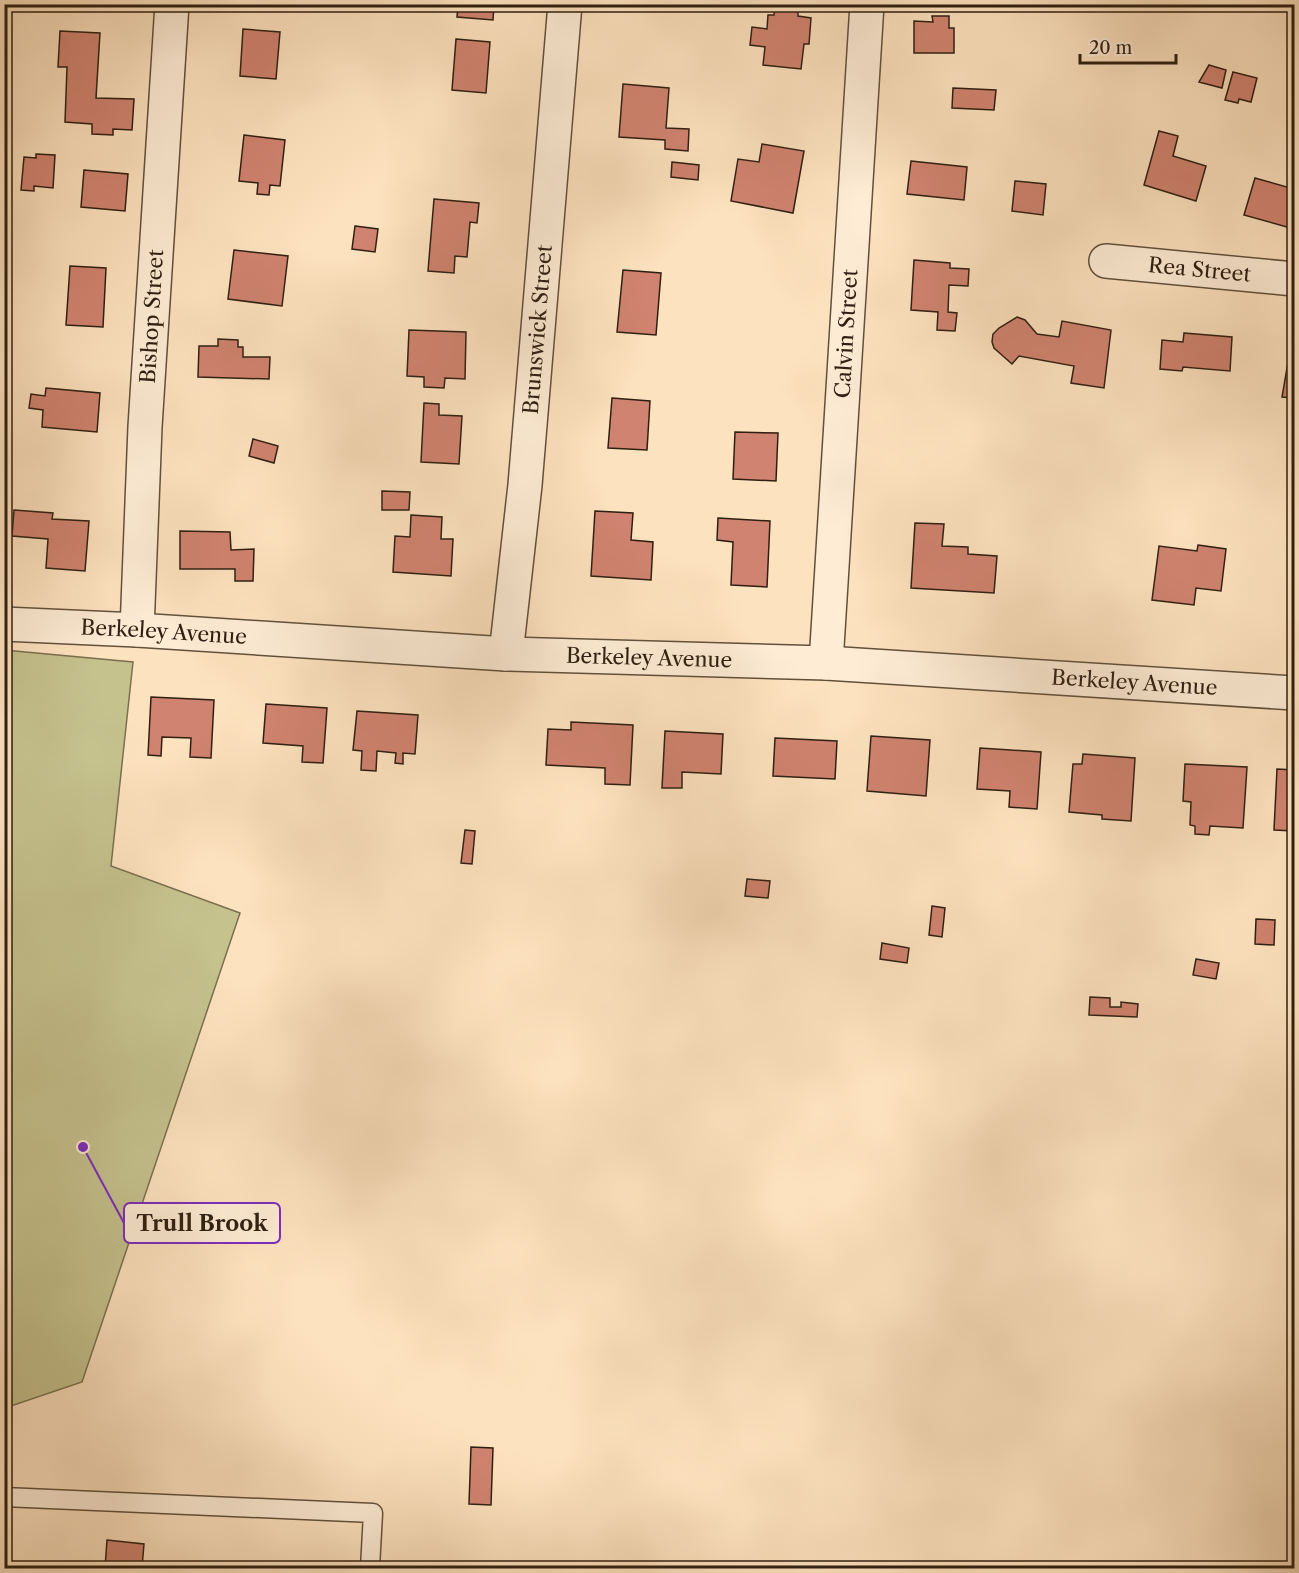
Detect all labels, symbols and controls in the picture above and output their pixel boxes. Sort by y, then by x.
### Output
scale bar [1080,27,1176,65]
text: 20 m [1089,37,1133,59]
street label: Brunswick Street [518,243,557,415]
street label: Bishop Street [135,248,168,384]
street label: Rea Street [1147,252,1253,287]
street label: Calvin Street [829,268,863,399]
street label: Berkeley Avenue [80,614,248,649]
street label: Berkeley Avenue [565,643,733,672]
street label: Berkeley Avenue [1051,664,1218,700]
callout: Trull Brook [124,1203,280,1243]
text: Trull Brook [136,1210,268,1237]

